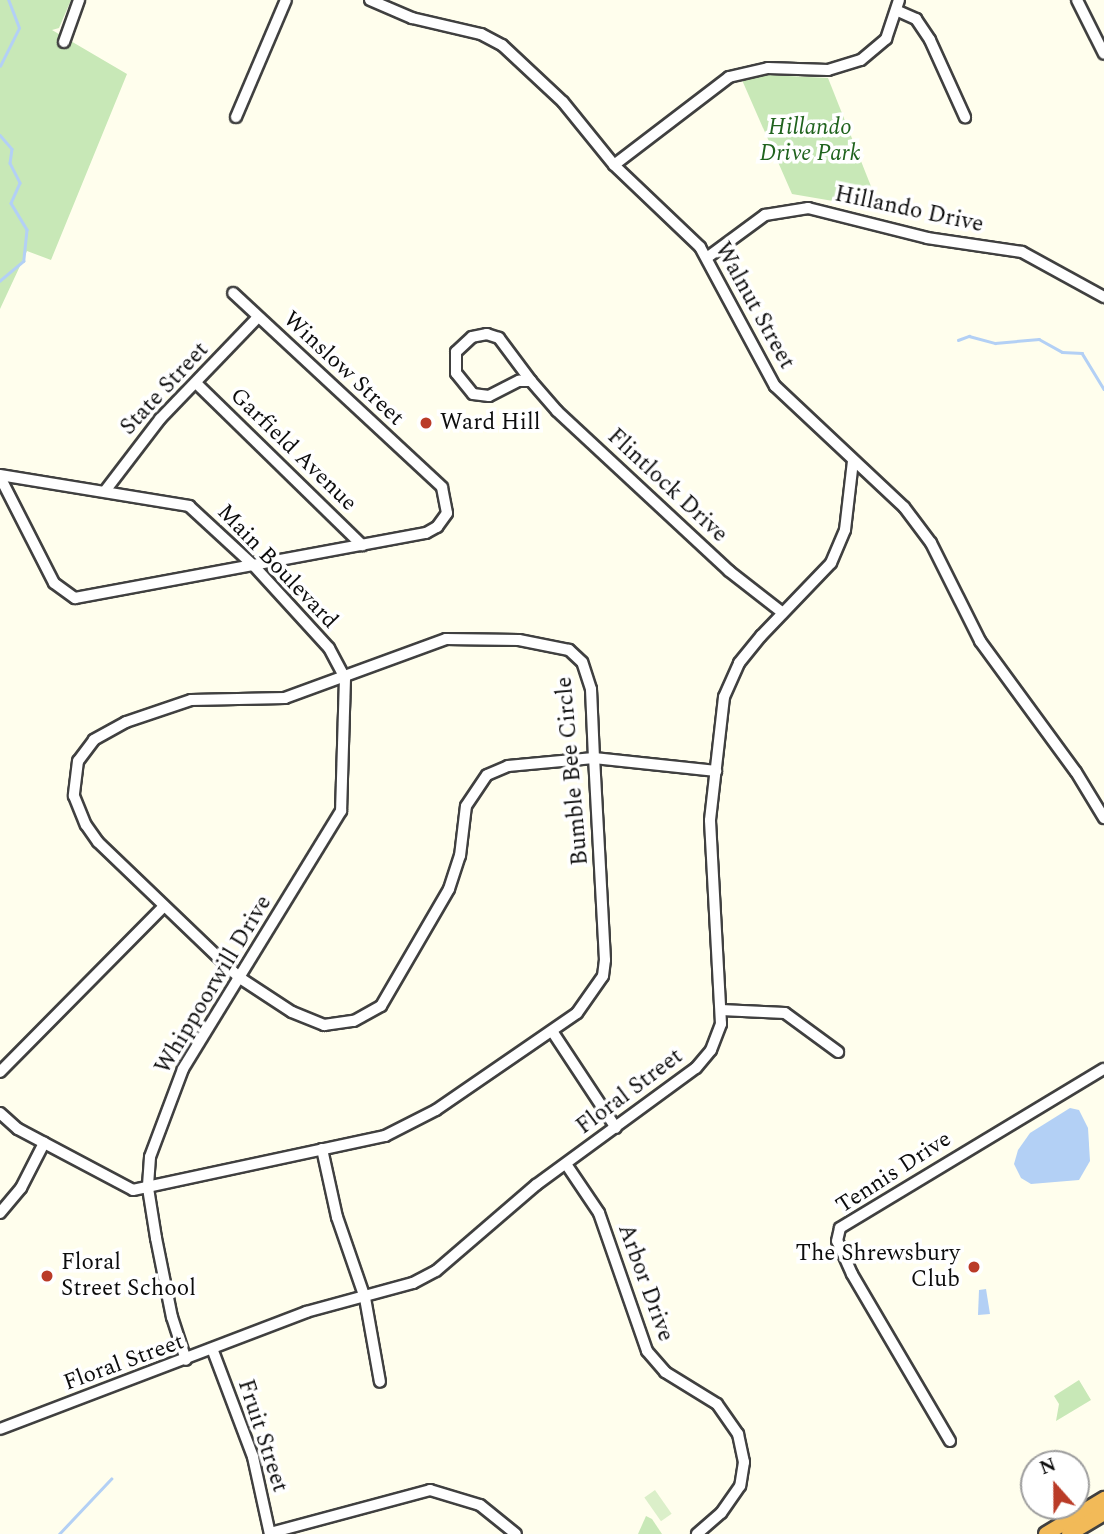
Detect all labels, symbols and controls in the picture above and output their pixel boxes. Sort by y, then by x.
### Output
park label: Hillando Drive Park [760,114,860,168]
street label: Hillando Drive [832,181,986,239]
street label: Walnut Street [708,238,800,374]
street label: Winslow Street [277,306,409,432]
street label: State Street [115,337,215,441]
street label: Garfield Avenue [224,382,362,518]
place label: Ward Hill [440,409,540,437]
marker: Ward Hill [418,415,434,431]
street label: Flintlock Drive [601,423,733,549]
street label: Main Boulevard [211,499,343,635]
street label: Bumble Bee Circle [551,675,595,867]
street label: Whippoorwill Drive [150,891,278,1079]
street label: Floral Street [571,1043,689,1141]
street label: Tennis Drive [831,1126,957,1220]
street label: Arbor Drive [611,1220,679,1346]
place label: The Shrewsbury Club [795,1240,960,1294]
place label: Floral Street School [61,1249,196,1303]
marker: The Shrewsbury Club [966,1259,982,1275]
marker: Floral Street School [39,1268,55,1284]
street label: Floral Street [60,1328,188,1398]
street label: Fruit Street [231,1376,293,1496]
north arrow [1020,1450,1090,1520]
text: N [1036,1450,1060,1483]

